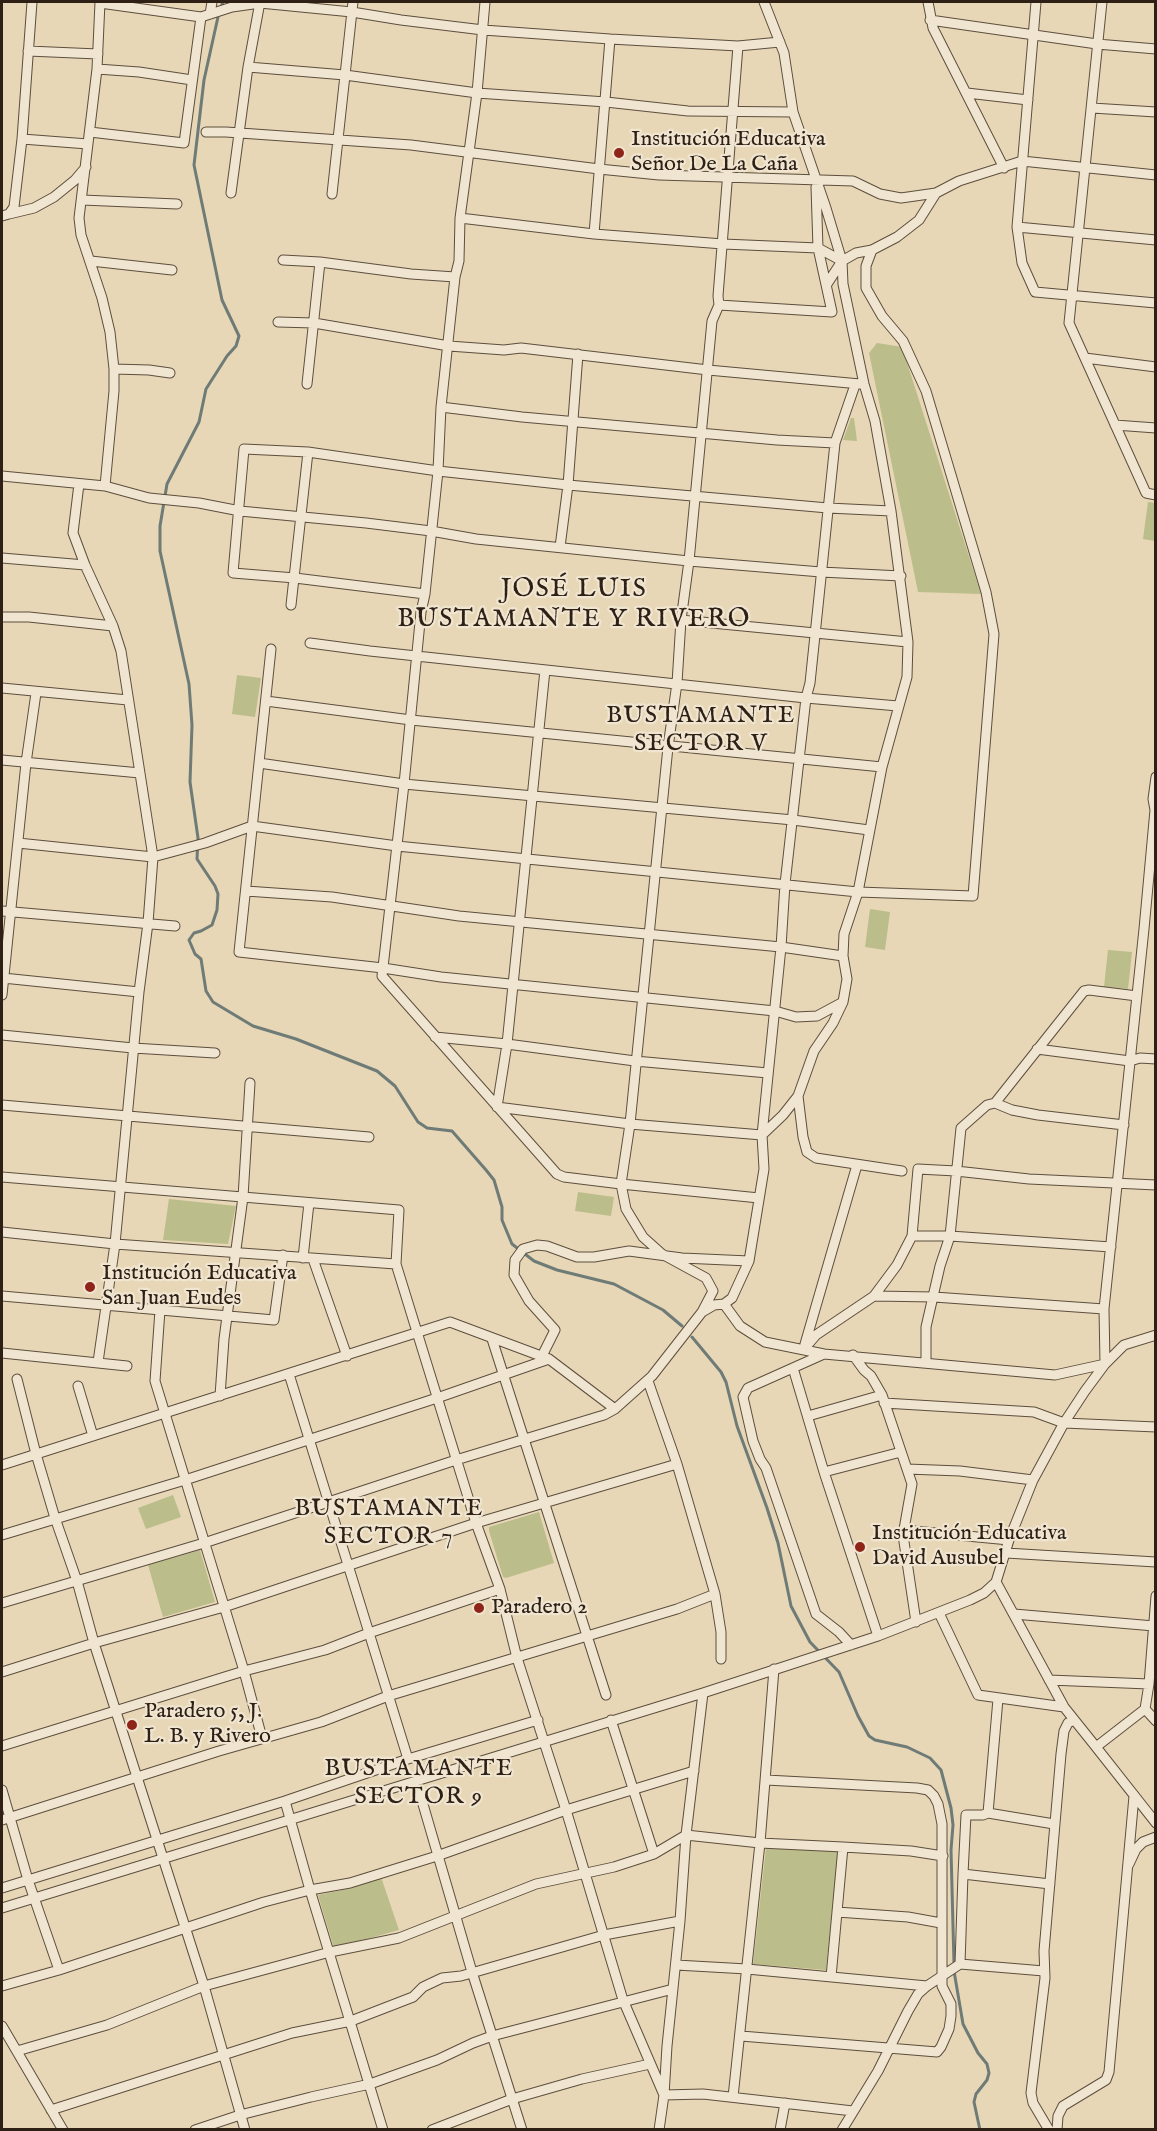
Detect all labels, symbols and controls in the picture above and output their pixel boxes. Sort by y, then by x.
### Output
place label: Institución Educativa Señor De La Caña [631,127,826,178]
marker: Institución Educativa Señor De La Caña [612,146,626,160]
district label: JOSÉ LUIS BUSTAMANTE Y RIVERO [397,575,751,636]
district label: BUSTAMANTE SECTOR V [606,703,796,759]
place label: Institución Educativa San Juan Eudes [102,1261,297,1312]
marker: Institución Educativa San Juan Eudes [83,1280,97,1294]
district label: BUSTAMANTE SECTOR 7 [294,1496,484,1552]
place label: Institución Educativa David Ausubel [872,1521,1067,1572]
marker: Institución Educativa David Ausubel [853,1540,867,1554]
place label: Paradero 2 [491,1595,588,1621]
marker: Paradero 2 [472,1601,486,1615]
place label: Paradero 5, J. L. B. y Rivero [144,1699,271,1750]
marker: Paradero 5, J. L. B. y Rivero [125,1718,139,1732]
district label: BUSTAMANTE SECTOR 9 [324,1756,514,1812]

